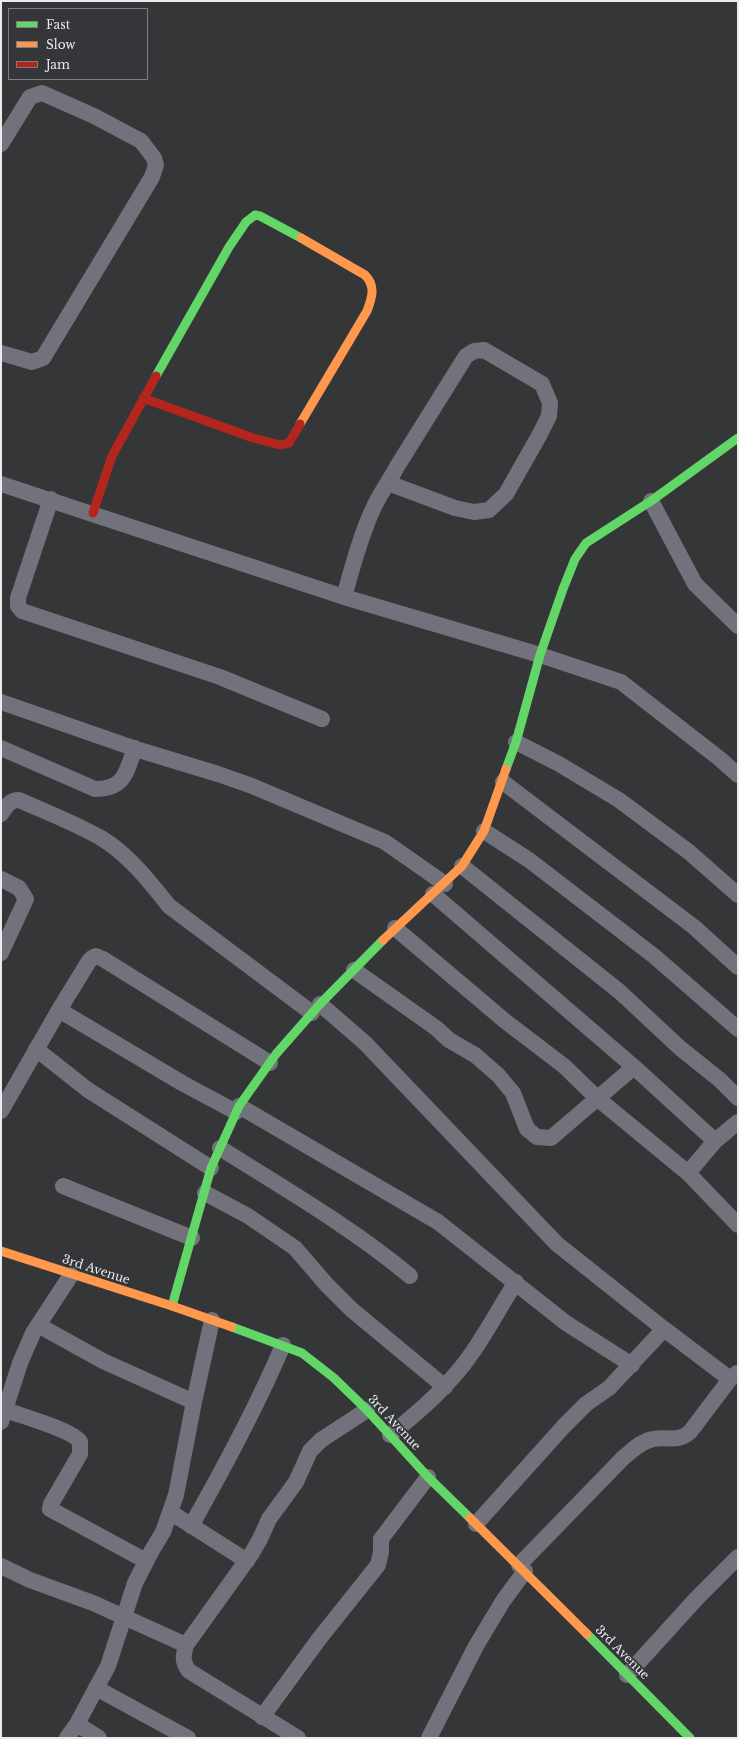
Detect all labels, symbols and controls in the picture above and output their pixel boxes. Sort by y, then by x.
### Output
legend [8,8,148,80]
text: Fast [46,17,70,32]
text: Slow [46,37,75,52]
text: Jam [46,57,70,72]
street label: 3rd Avenue [60,1252,132,1288]
street label: 3rd Avenue [365,1392,423,1454]
street label: 3rd Avenue [592,1623,652,1683]

